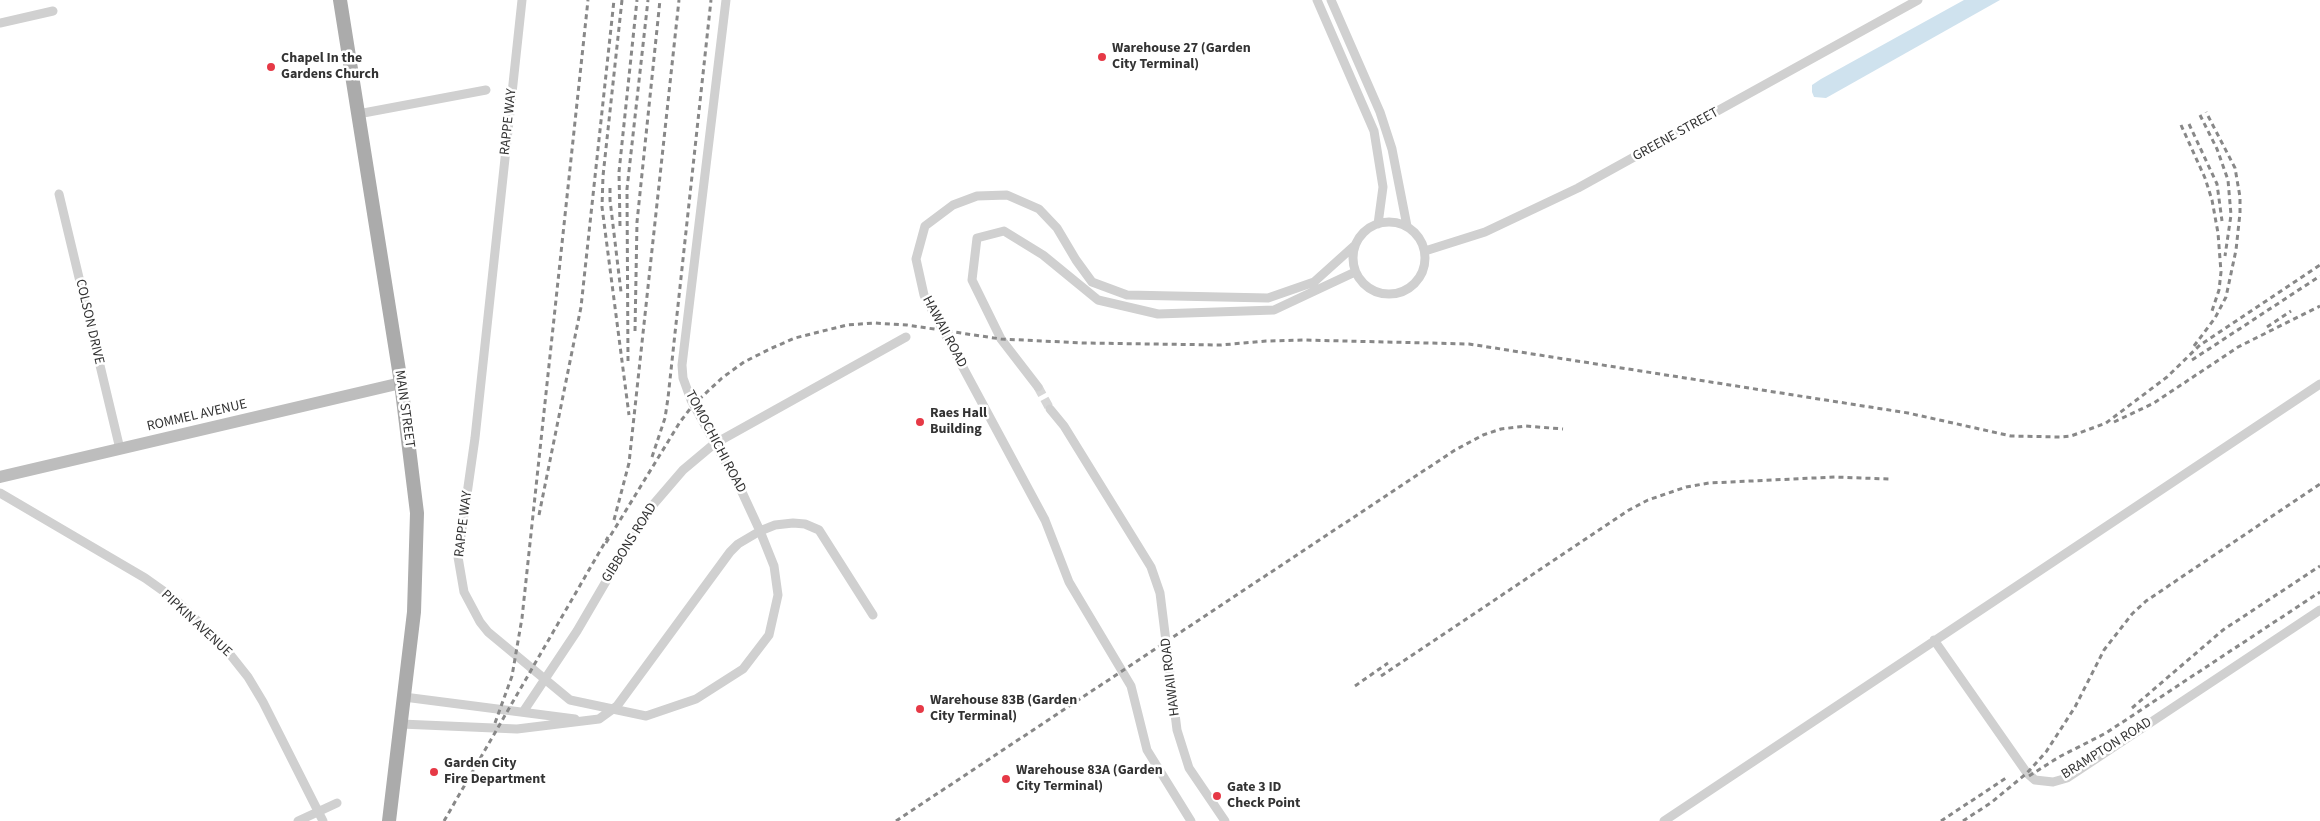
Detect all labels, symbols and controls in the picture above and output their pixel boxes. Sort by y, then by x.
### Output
place label: Warehouse 27 (Garden City Terminal) [1112,41,1251,74]
place label: Chapel In the Gardens Church [281,51,379,84]
marker: Warehouse 27 (Garden City Terminal) [1096,51,1108,63]
marker: Chapel In the Gardens Church [265,61,277,73]
street label: RAPPE WAY [497,88,521,156]
street label: GREENE STREET [1630,104,1722,166]
street label: COLSON DRIVE [71,278,107,366]
street label: HAWAII ROAD [918,293,970,371]
street label: MAIN STREET [390,369,418,449]
street label: TOMOCHICHI ROAD [681,388,749,496]
street label: ROMMEL AVENUE [145,396,249,436]
place label: Raes Hall Building [930,406,987,438]
marker: Raes Hall Building [914,416,926,428]
street label: RAPPE WAY [452,490,476,558]
street label: GIBBONS ROAD [599,500,661,586]
street label: PIPKIN AVENUE [157,587,235,661]
street label: HAWAII ROAD [1158,637,1184,717]
place label: Warehouse 83B (Garden City Terminal) [930,693,1077,726]
marker: Warehouse 83B (Garden City Terminal) [914,703,926,715]
street label: BRAMPTON ROAD [2059,715,2155,783]
place label: Garden City Fire Department [444,756,546,789]
place label: Warehouse 83A (Garden City Terminal) [1016,763,1163,796]
marker: Garden City Fire Department [428,766,440,778]
marker: Warehouse 83A (Garden City Terminal) [1000,773,1012,785]
place label: Gate 3 ID Check Point [1227,780,1300,812]
marker: Gate 3 ID Check Point [1211,790,1223,802]

